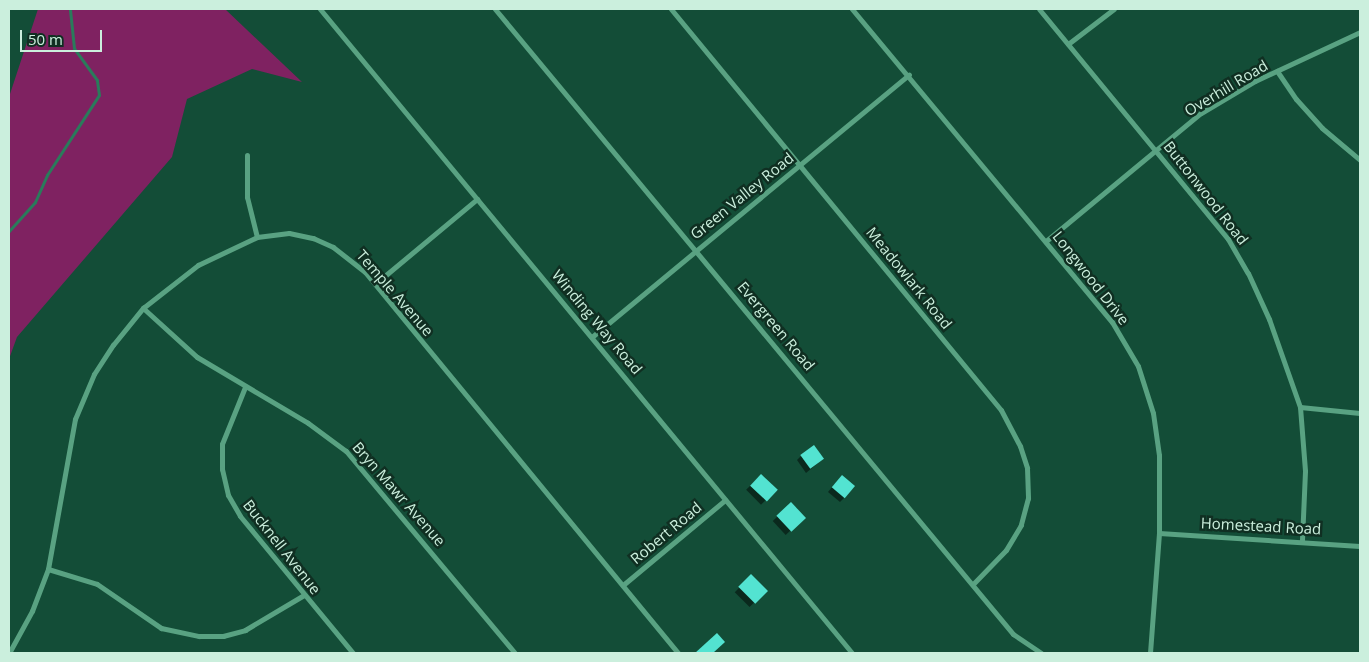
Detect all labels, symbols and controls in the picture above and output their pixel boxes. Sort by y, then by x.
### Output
scale bar [22,20,105,52]
text: 50 m [28,29,63,49]
street label: Overhill Road [1181,56,1271,120]
street label: Buttonwood Road [1160,138,1252,248]
street label: Green Valley Road [687,149,797,243]
street label: Meadowlark Road [862,223,956,333]
street label: Longwood Drive [1049,228,1133,328]
street label: Temple Avenue [353,246,437,340]
street label: Winding Way Road [548,266,646,378]
street label: Evergreen Road [734,278,818,374]
street label: Bryn Mawr Avenue [349,438,449,550]
street label: Bucknell Avenue [239,496,325,598]
street label: Robert Road [627,498,705,568]
street label: Homestead Road [1200,514,1322,538]

